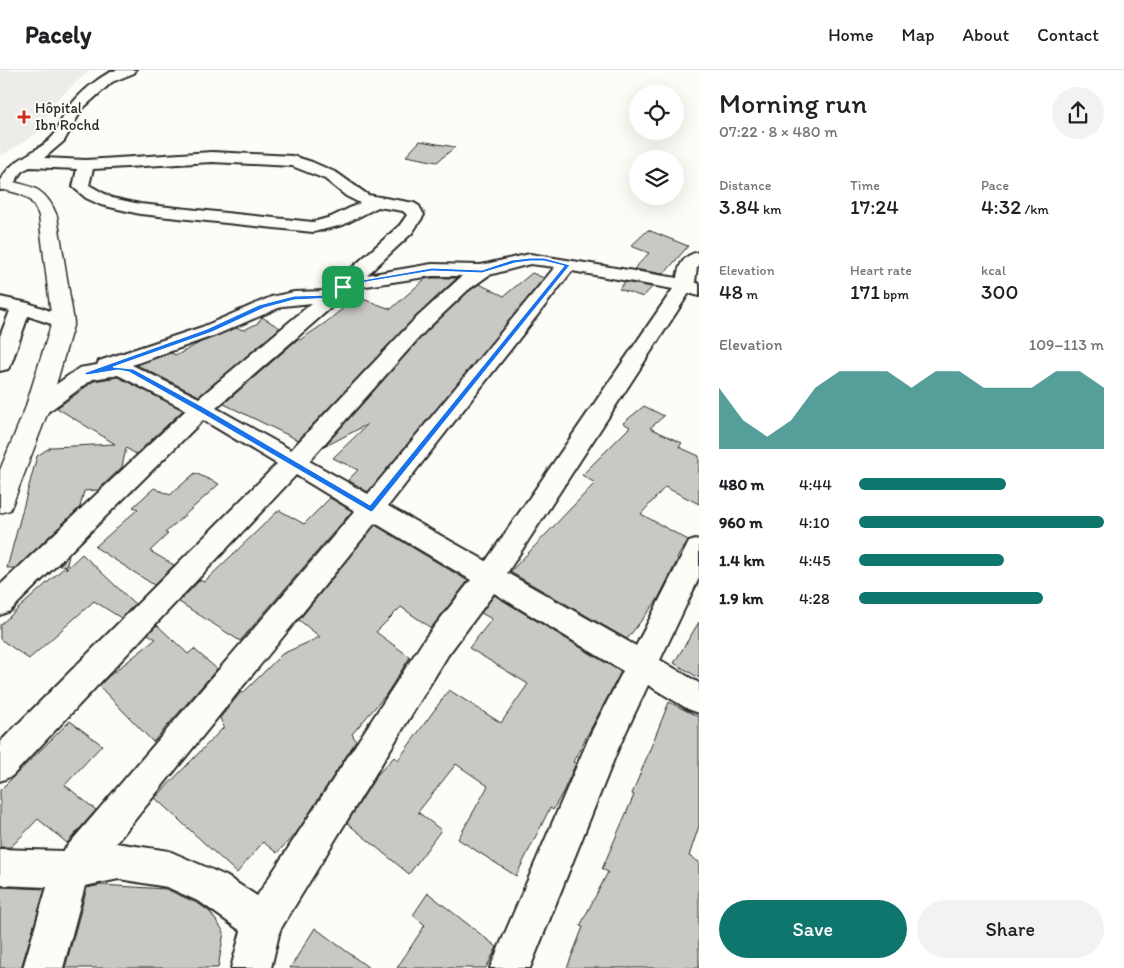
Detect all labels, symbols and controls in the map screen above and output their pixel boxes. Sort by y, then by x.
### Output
text: Pacely [25,20,91,49]
text: Home [828,24,874,46]
text: Map [902,24,935,46]
text: About [963,24,1009,46]
text: Contact [1037,24,1099,46]
map controls [629,85,684,205]
button: locate [629,85,684,140]
text: Morning run [719,86,867,120]
button: share [1052,87,1104,139]
place label: Hôpital Ibn Rochd [35,99,100,134]
marker: Hôpital Ibn Rochd [17,110,31,124]
text: 07:22 · 8 × 480 m [719,122,838,141]
button: layers [629,150,684,205]
text: Distance [719,177,771,194]
text: Time [850,177,880,194]
text: Pace [981,177,1009,194]
text: 3.84 [719,194,760,219]
text: 17:24 [850,194,899,219]
text: 4:32 [981,194,1021,219]
text: km [760,201,781,218]
text: /km [1021,201,1049,218]
text: Elevation [719,262,775,279]
text: Heart rate [850,262,912,279]
text: kcal [981,262,1006,279]
pin [322,266,364,308]
icon: arrive [329,273,357,301]
text: 48 [719,279,743,304]
text: 171 [850,279,880,304]
text: 300 [981,279,1018,304]
text: m [743,286,758,303]
text: bpm [880,286,909,303]
text: Elevation [719,335,783,354]
text: 109–113 m [1029,335,1104,354]
text: 480 m [719,475,764,494]
text: 4:44 [799,475,832,494]
text: 960 m [719,513,763,532]
text: 4:10 [799,513,830,532]
text: 1.4 km [719,551,765,570]
text: 4:45 [799,551,831,570]
text: 1.9 km [719,589,763,608]
text: 4:28 [799,589,830,608]
button: Save [719,900,907,958]
button: Share [917,900,1104,958]

